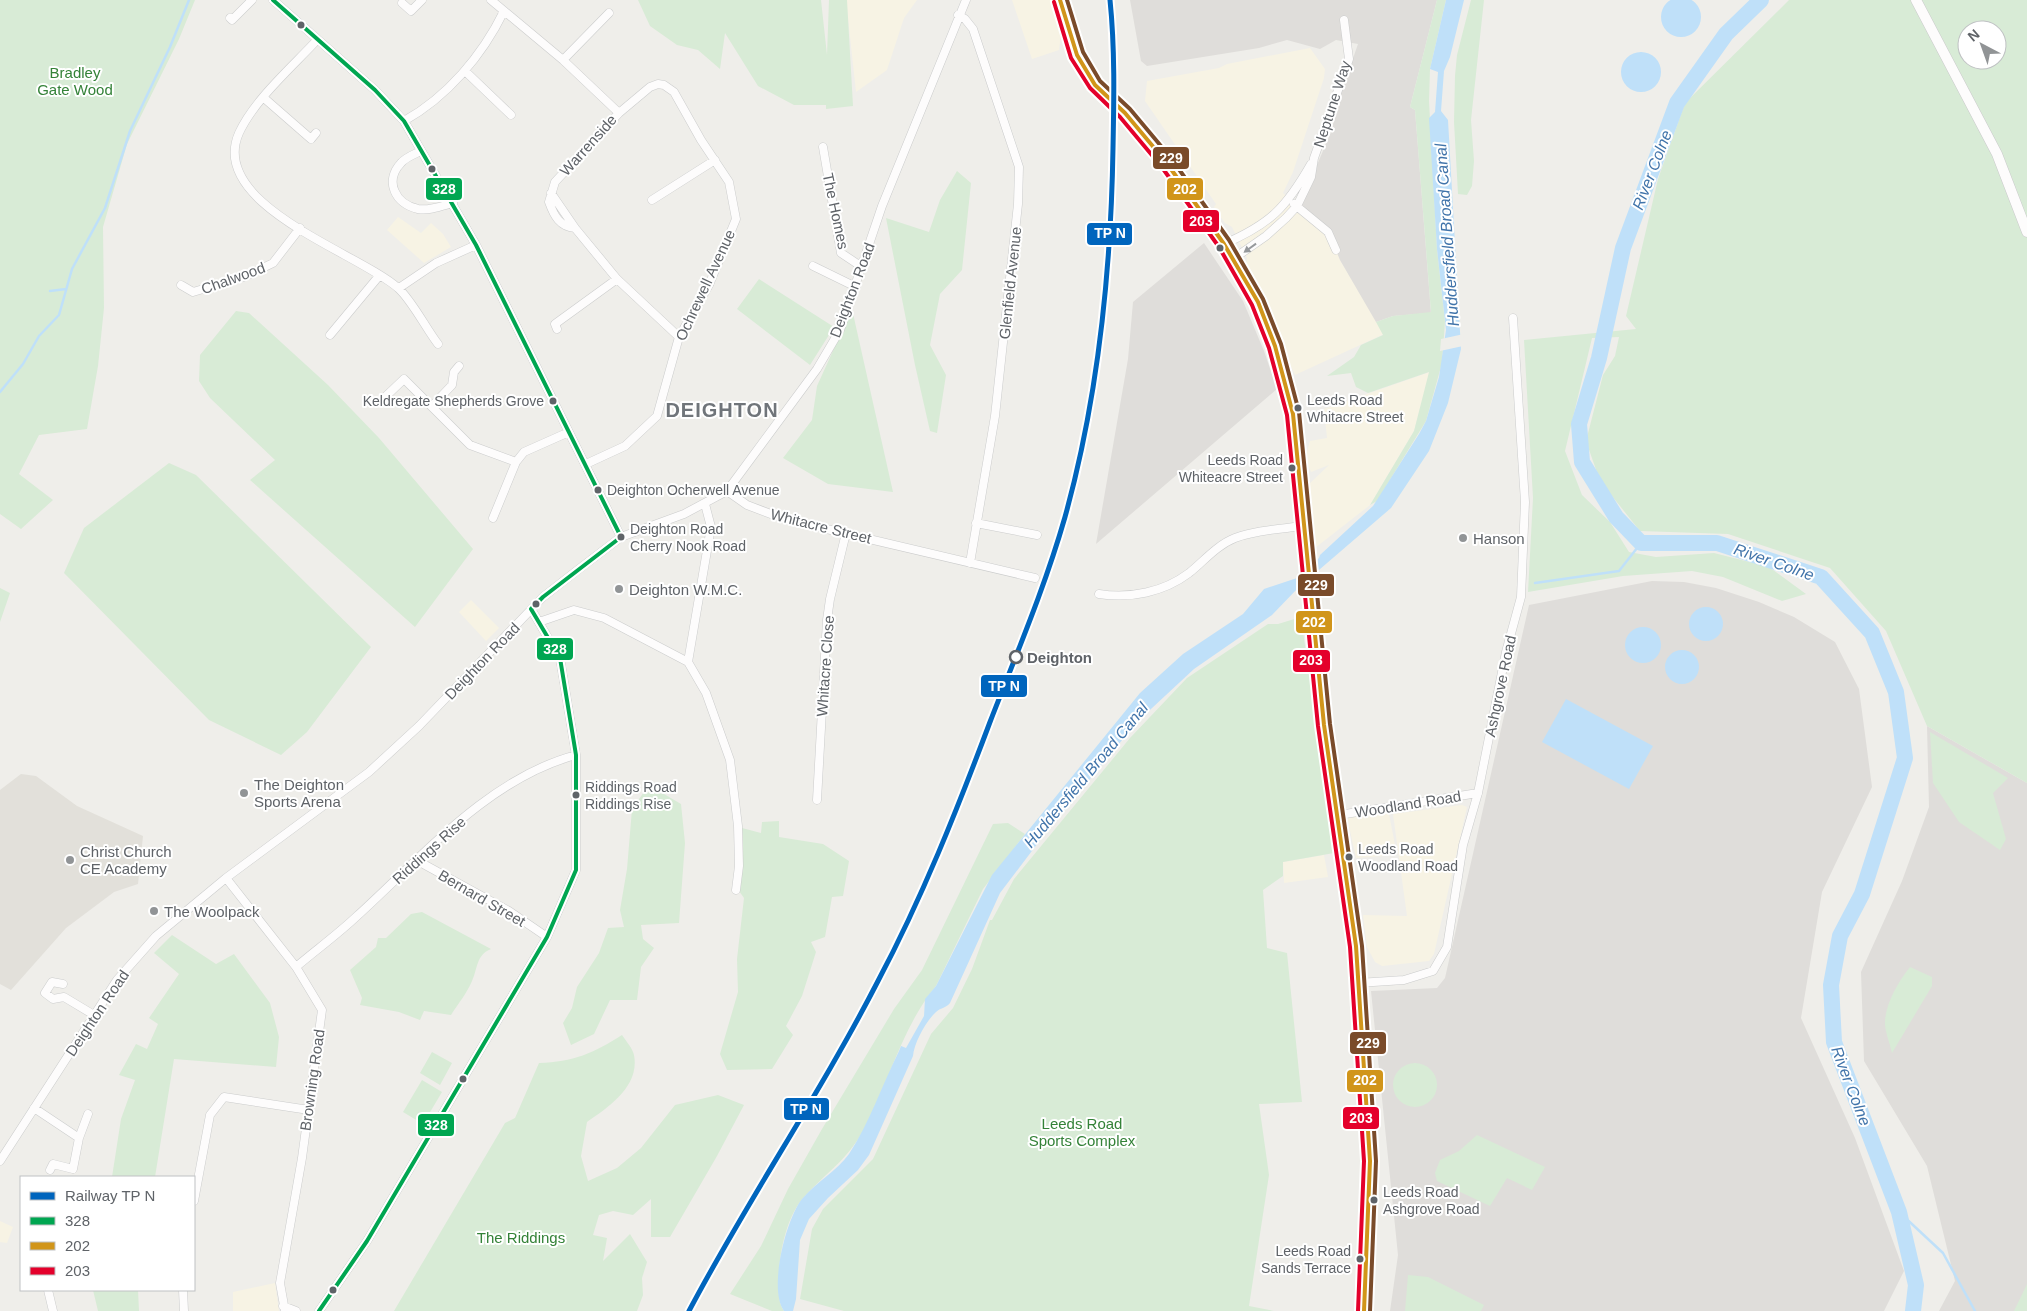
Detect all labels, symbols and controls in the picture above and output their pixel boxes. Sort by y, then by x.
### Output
unlabelled marker [296,20,306,30]
north arrow [1957,20,2007,70]
text: N [1964,26,1983,45]
street label: Neptune Way [1310,58,1354,150]
park label: Bradley Gate Wood [37,64,113,98]
street label: Warrenside [556,111,620,179]
water label: River Colne [1629,128,1675,212]
water label: Huddersfield Broad Canal [1432,143,1462,327]
line badge: 229 [1152,146,1190,170]
text: 229 [1159,150,1183,166]
unlabelled marker [427,164,437,174]
street label: The Homes [820,171,852,251]
line badge: 328 [425,177,463,201]
line badge: 202 [1166,177,1204,201]
text: 328 [432,181,456,197]
text: 202 [1173,181,1197,197]
line badge: 203 [1182,209,1220,233]
text: 203 [1189,213,1213,229]
line badge: TP N [1086,222,1133,246]
text: TP N [1094,225,1126,241]
street label: Glenfield Avenue [996,226,1024,340]
street label: Ochrewell Avenue [672,227,738,343]
street label: Deighton Road [826,240,878,340]
one-way arrow [1244,242,1257,253]
unlabelled marker [1215,243,1225,253]
street label: Chalwood [199,259,267,297]
place label: Leeds Road Whitacre Street [1307,392,1404,425]
place label: Keldregate Shepherds Grove [363,393,544,409]
marker: Keldregate Shepherds Grove [548,396,558,406]
district label: DEIGHTON [665,399,779,421]
marker: Leeds Road Whitacre Street [1293,403,1303,413]
place label: Leeds Road Whiteacre Street [1179,452,1283,485]
marker: Leeds Road Whiteacre Street [1287,463,1297,473]
place label: Deighton Ocherwell Avenue [607,482,780,498]
marker: Deighton Ocherwell Avenue [593,485,603,495]
street label: Whitacre Street [769,505,874,547]
place label: Deighton Road Cherry Nook Road [630,521,746,554]
place label: Hanson [1473,530,1525,547]
marker: Deighton Road Cherry Nook Road [616,532,626,542]
marker: Hanson [1457,532,1469,544]
water label: River Colne [1732,540,1816,584]
line badge: 229 [1297,573,1335,597]
text: 229 [1304,577,1328,593]
place label: Deighton W.M.C. [629,581,742,598]
marker: Deighton W.M.C. [613,583,625,595]
unlabelled marker [531,599,541,609]
line badge: 202 [1295,610,1333,634]
text: 202 [1302,614,1326,630]
street label: Whitacre Close [813,615,837,717]
street label: Deighton Road [441,619,523,703]
street label: Ashgrove Road [1481,634,1519,738]
line badge: 328 [536,637,574,661]
text: 328 [543,641,567,657]
place label: Deighton [1027,649,1092,666]
line badge: 203 [1292,649,1331,673]
marker: Deighton [1009,650,1023,664]
text: 203 [1299,652,1323,668]
line badge: TP N [980,674,1028,698]
text: TP N [988,678,1020,694]
water label: Huddersfield Broad Canal [1021,699,1152,851]
place label: The Deighton Sports Arena [254,776,344,810]
place label: Riddings Road Riddings Rise [585,779,677,812]
marker: The Deighton Sports Arena [238,787,250,799]
street label: Woodland Road [1354,787,1462,821]
marker: Riddings Road Riddings Rise [571,790,581,800]
street label: Riddings Rise [389,813,469,887]
place label: Leeds Road Woodland Road [1358,841,1458,874]
place label: Christ Church CE Academy [80,843,172,877]
marker: Leeds Road Woodland Road [1344,852,1354,862]
marker: Christ Church CE Academy [64,854,76,866]
street label: Bernard Street [436,866,529,930]
place label: The Woolpack [164,903,260,920]
marker: The Woolpack [148,905,160,917]
street label: Deighton Road [62,967,132,1059]
street label: Browning Road [296,1028,328,1132]
line badge: 229 [1349,1031,1387,1055]
text: 229 [1356,1035,1380,1051]
water label: River Colne [1828,1044,1874,1128]
line badge: 202 [1346,1069,1384,1093]
text: 202 [1353,1072,1377,1088]
unlabelled marker [458,1074,468,1084]
line badge: TP N [783,1097,830,1121]
text: TP N [790,1101,822,1117]
line badge: 203 [1342,1106,1380,1130]
text: 203 [1349,1110,1373,1126]
line badge: 328 [417,1113,455,1137]
park label: Leeds Road Sports Complex [1029,1115,1136,1149]
text: 328 [424,1117,448,1133]
legend [20,1176,195,1291]
place label: Leeds Road Ashgrove Road [1383,1184,1480,1217]
text: Railway TP N [65,1187,155,1204]
marker: Leeds Road Ashgrove Road [1369,1195,1379,1205]
text: 328 [65,1212,90,1229]
park label: The Riddings [477,1229,565,1246]
text: 202 [65,1237,90,1254]
place label: Leeds Road Sands Terrace [1261,1243,1351,1276]
marker: Leeds Road Sands Terrace [1355,1254,1365,1264]
text: 203 [65,1262,90,1279]
unlabelled marker [328,1285,338,1295]

